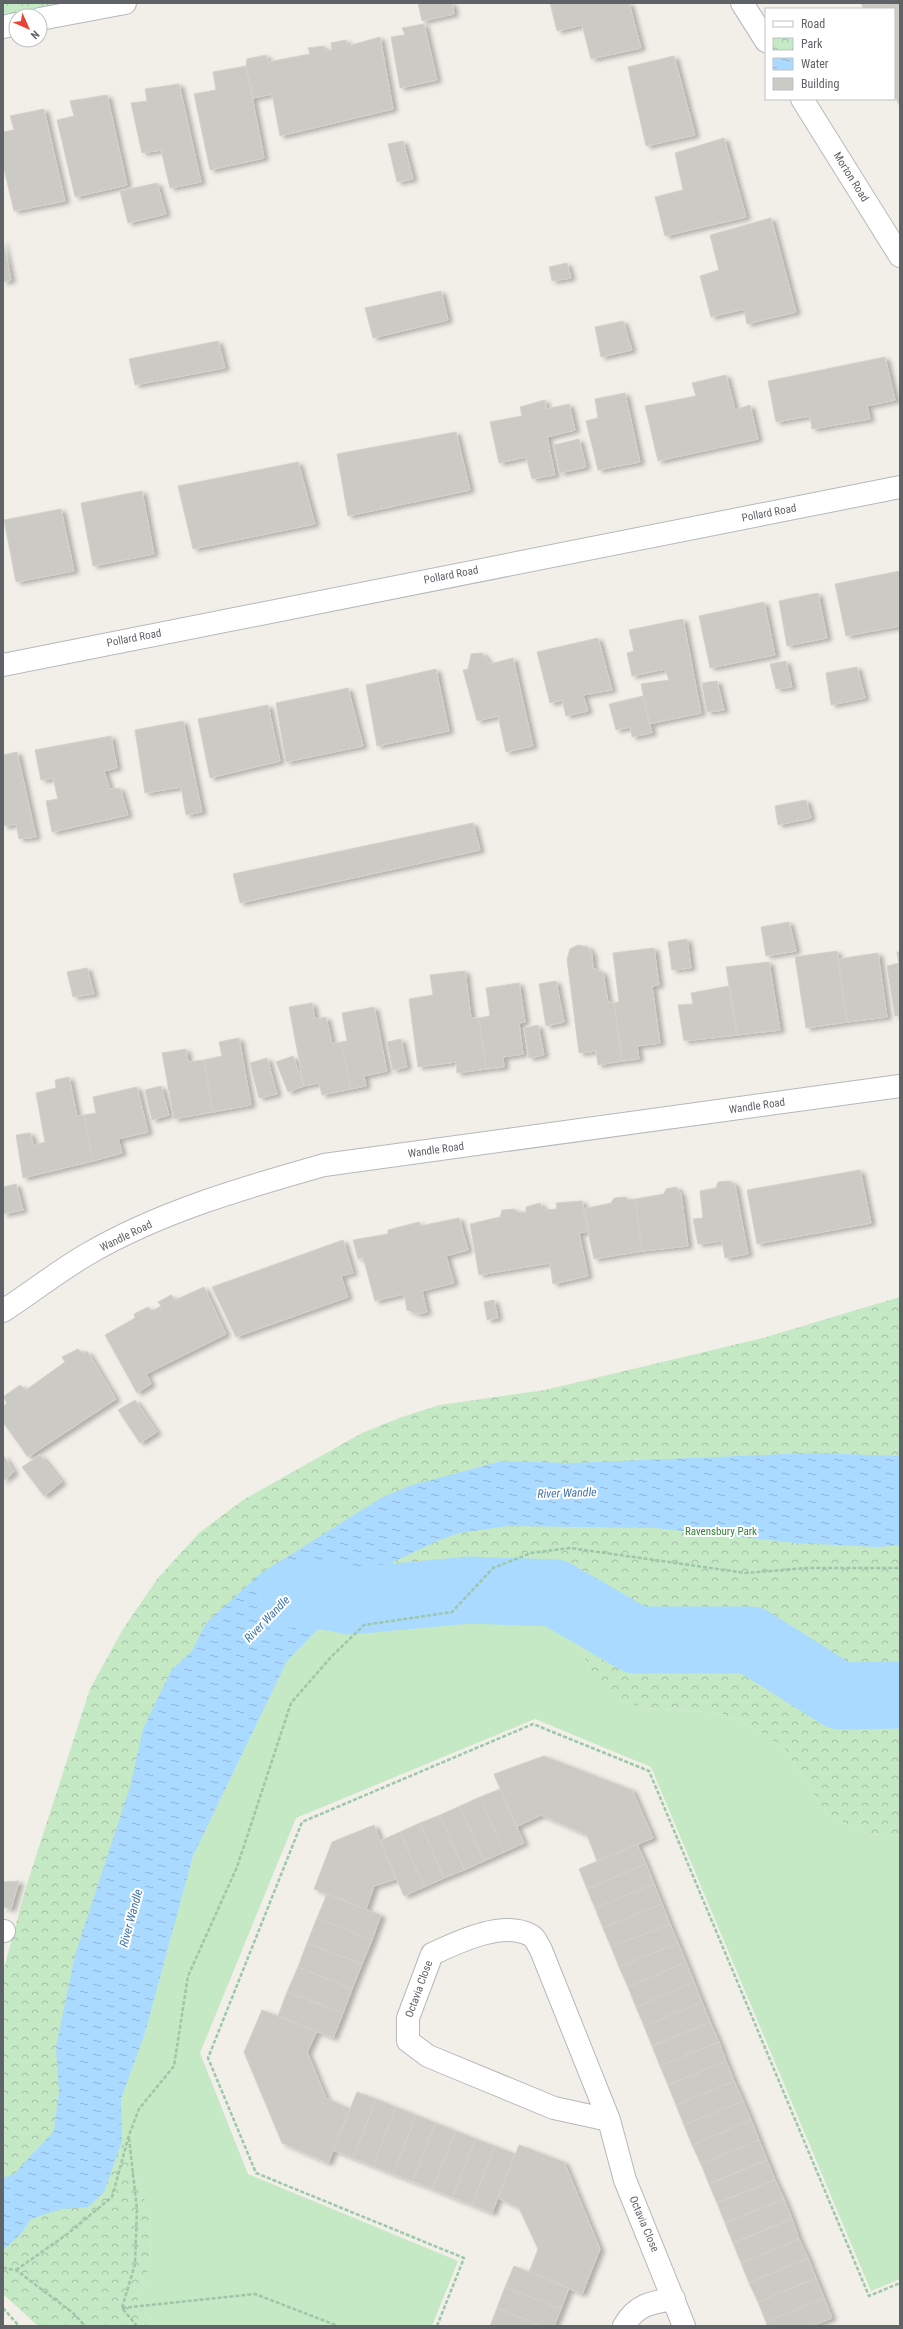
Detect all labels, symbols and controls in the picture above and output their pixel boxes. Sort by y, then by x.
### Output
north arrow [8,8,48,48]
legend [765,8,895,100]
text: Road [801,17,825,31]
text: N [28,28,42,42]
text: Park [801,37,823,51]
text: Water [801,57,829,71]
text: Building [801,77,839,91]
street label: Morton Road [831,150,871,204]
street label: Pollard Road [741,501,797,525]
street label: Pollard Road [423,563,479,587]
street label: Pollard Road [106,626,162,650]
street label: Wandle Road [728,1096,786,1116]
street label: Wandle Road [407,1140,465,1160]
street label: Wandle Road [98,1218,154,1254]
water label: River Wandle [537,1485,597,1501]
park label: Ravensbury Park [685,1525,757,1538]
water label: River Wandle [241,1592,293,1645]
water label: River Wandle [117,1887,146,1948]
street label: Octavia Close [403,1959,435,2019]
street label: Octavia Close [626,2194,662,2254]

